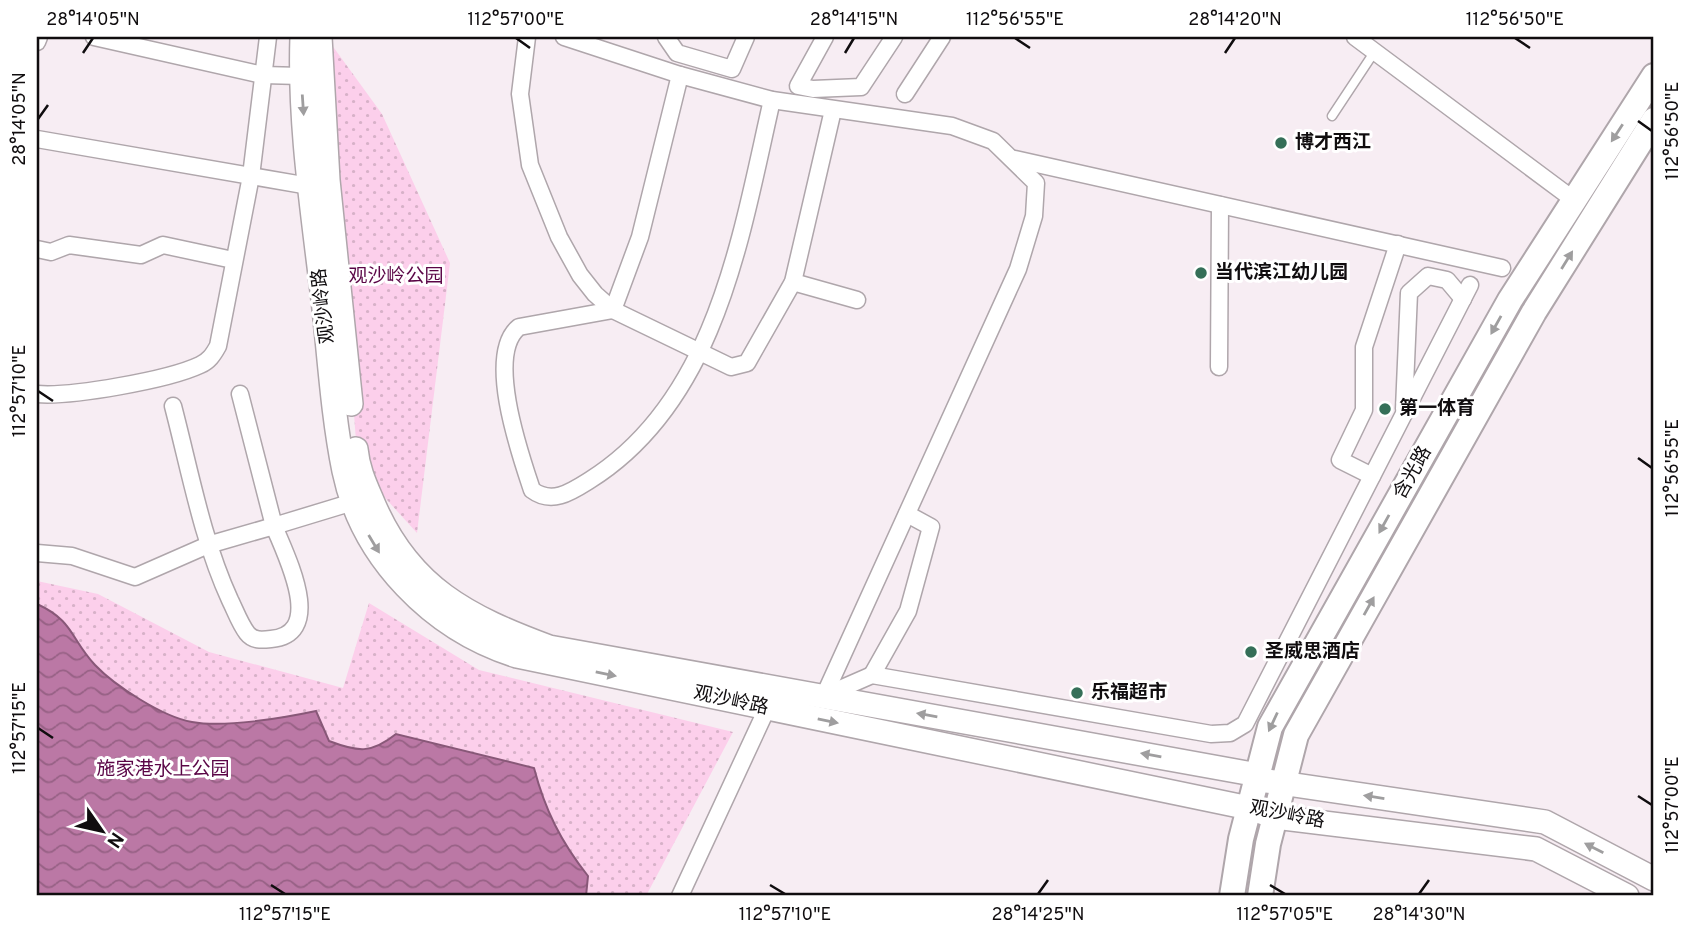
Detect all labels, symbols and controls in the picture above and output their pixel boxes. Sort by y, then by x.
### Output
text: 28°14'05"N [46,9,140,32]
text: 112°57'00"E [467,9,565,32]
text: 28°14'15"N [810,9,898,32]
text: 112°56'55"E [966,9,1064,32]
text: 28°14'20"N [1188,9,1282,32]
text: 112°56'50"E [1466,9,1564,32]
text: 28°14'05"N [9,72,32,166]
text: 112°56'50"E [1662,82,1685,180]
one-way arrow [298,94,309,116]
one-way arrow [1611,123,1624,143]
place label: 博才西江 [1295,131,1371,155]
marker: 博才西江 [1273,135,1289,151]
one-way arrow [1561,250,1574,270]
place label: 当代滨江幼儿园 [1215,261,1348,285]
park label: 观沙岭公园 [348,265,444,289]
marker: 当代滨江幼儿园 [1193,265,1209,281]
street label: 观沙岭路 [307,267,341,345]
one-way arrow [1490,316,1502,335]
text: 112°57'10"E [9,345,32,437]
place label: 第一体育 [1399,397,1475,421]
marker: 第一体育 [1377,401,1393,417]
text: 112°56'55"E [1662,419,1685,517]
street label: 含光路 [1389,442,1437,504]
one-way arrow [1378,514,1390,533]
one-way arrow [368,535,381,554]
one-way arrow [1363,597,1375,616]
place label: 圣威思酒店 [1265,640,1360,664]
marker: 圣威思酒店 [1243,644,1259,660]
one-way arrow [595,669,617,680]
street label: 观沙岭路 [691,681,771,721]
place label: 乐福超市 [1091,681,1167,705]
text: 112°57'15"E [9,682,32,774]
marker: 乐福超市 [1069,685,1085,701]
one-way arrow [916,709,938,720]
one-way arrow [1268,712,1279,732]
one-way arrow [817,715,839,726]
one-way arrow [1140,750,1162,761]
text: 112°57'00"E [1662,756,1685,854]
park label: 施家港水上公园 [96,758,230,782]
one-way arrow [1363,791,1385,802]
north arrow [66,796,136,866]
street label: 观沙岭路 [1247,796,1327,834]
text: N [101,827,128,852]
one-way arrow [1584,842,1604,854]
text: 112°57'15"E [239,904,331,927]
text: 112°57'10"E [739,904,831,927]
text: 28°14'25"N [992,904,1084,927]
text: 112°57'05"E [1237,904,1333,927]
text: 28°14'30"N [1373,904,1465,927]

